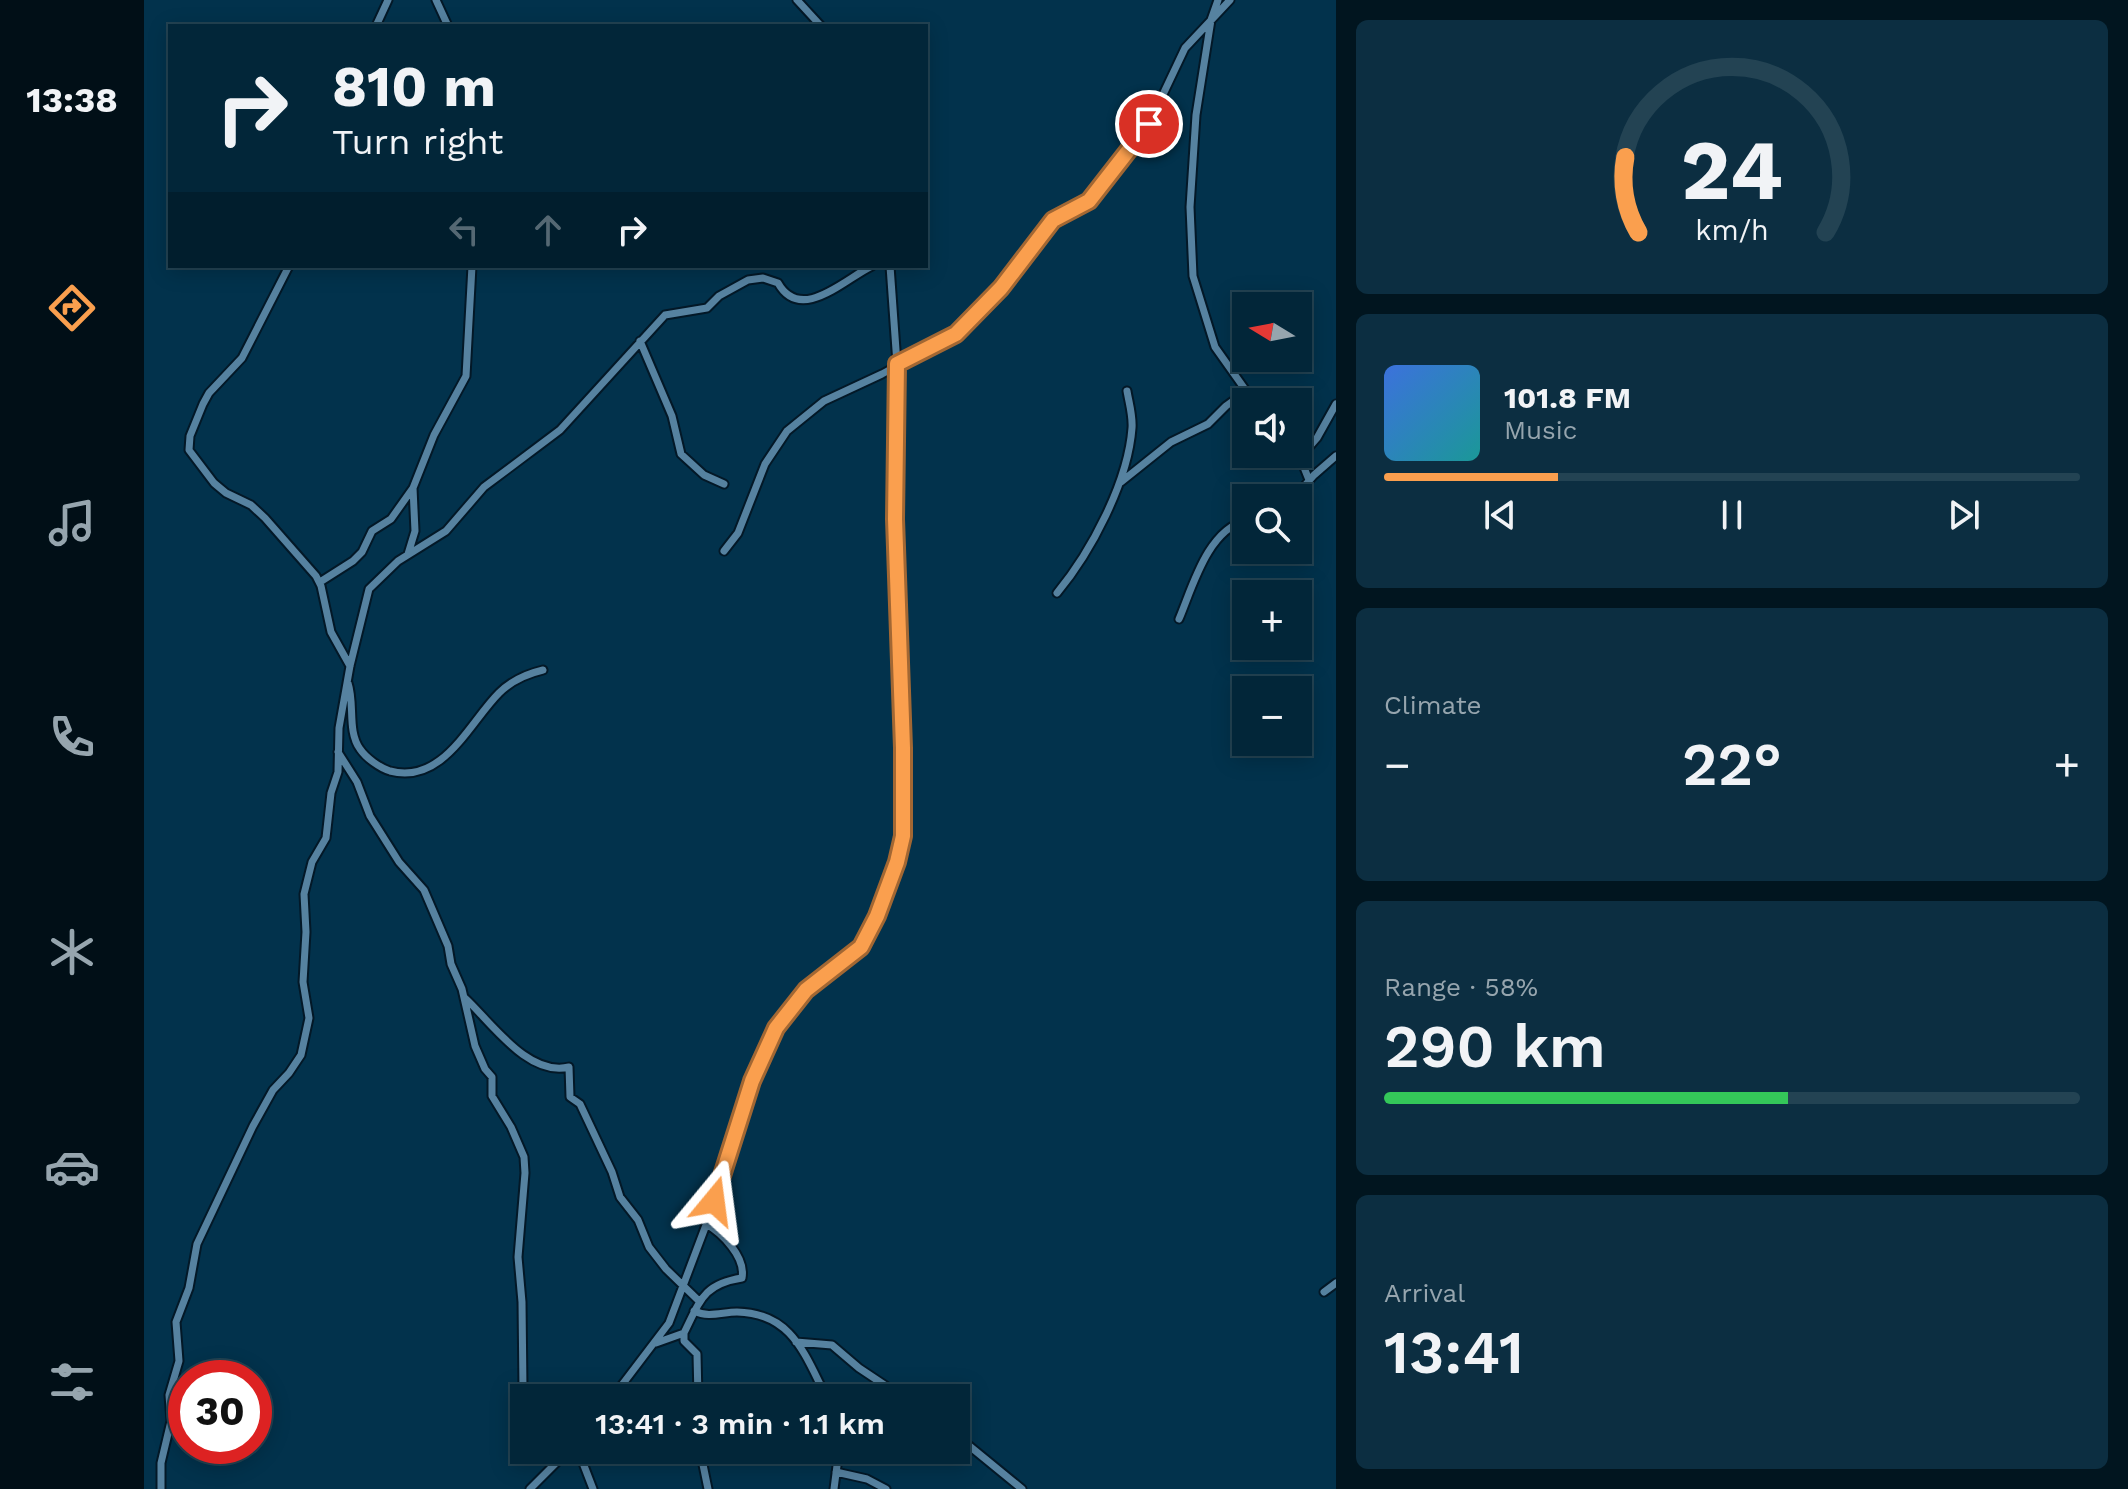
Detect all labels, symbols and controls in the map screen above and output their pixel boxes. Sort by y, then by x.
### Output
text: 810 m [332,54,496,120]
icon: right [200,56,304,160]
text: 13:38 [26,79,118,121]
pin [1115,90,1183,158]
icon: arrive [1127,102,1171,146]
text: Turn right [332,121,503,163]
text: 24 [1681,121,1783,218]
icon: left [442,208,486,252]
icon: ahead [526,208,570,252]
icon: right [610,208,654,252]
text: km/h [1695,213,1769,247]
icon: directions [44,280,100,336]
north arrow [1232,292,1312,372]
map controls [1232,292,1312,756]
text: 101.8 FM [1504,380,1631,415]
button: sound [1232,388,1312,468]
text: Music [1504,415,1577,445]
button: search [1232,484,1312,564]
icon: previous [1478,493,1522,537]
icon: pause [1710,493,1754,537]
icon: next [1942,493,1986,537]
icon: music [44,495,100,551]
button: + [1232,580,1312,660]
button: − [1232,676,1312,756]
text: Climate [1384,690,1482,720]
icon: phone [44,709,100,765]
text: 22° [1682,729,1782,800]
text: − [1384,739,1411,791]
text: + [2053,739,2080,791]
icon: climate [44,924,100,980]
text: Range · 58% [1384,972,1538,1002]
text: 290 km [1384,1011,1606,1082]
icon: car [44,1139,100,1195]
position arrow [672,1159,756,1243]
text: Arrival [1384,1278,1465,1308]
text: 13:41 [1384,1317,1524,1388]
icon: filters [44,1354,100,1410]
speed limit sign: 30 [168,1360,272,1464]
text: 13:41 · 3 min · 1.1 km [595,1406,885,1441]

